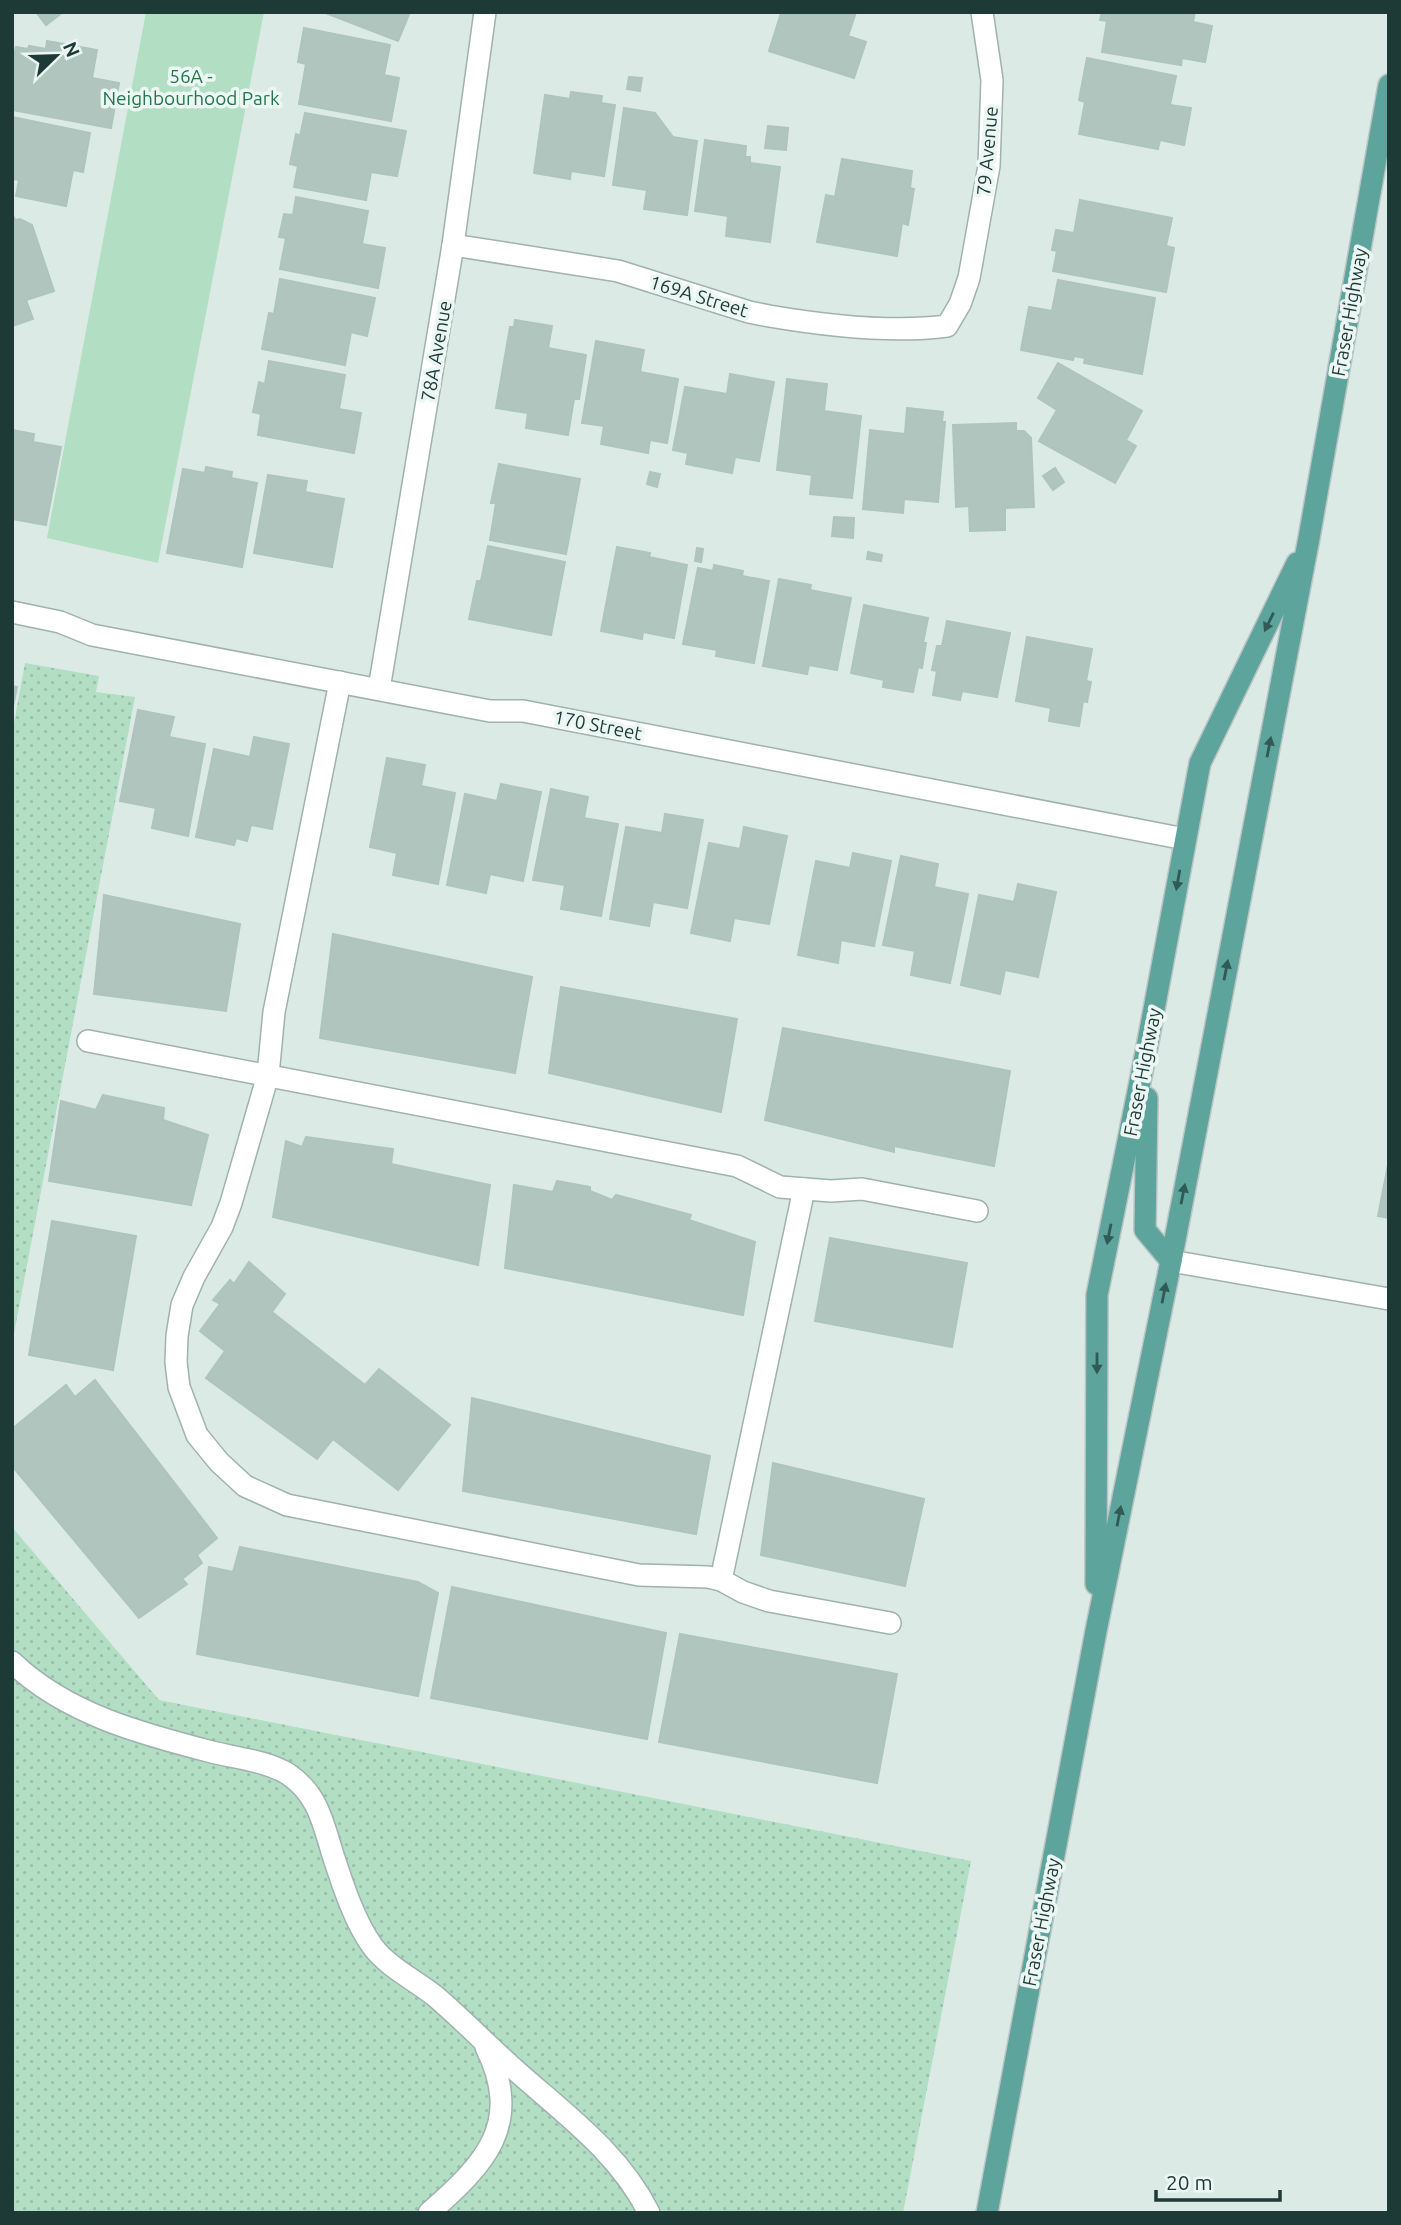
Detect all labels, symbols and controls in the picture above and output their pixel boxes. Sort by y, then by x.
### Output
north arrow [21,21,91,91]
text: N [59,39,85,60]
park label: 56A - Neighbourhood Park [102,65,280,109]
street label: 79 Avenue [972,105,1002,197]
street label: Fraser Highway [1327,246,1371,378]
street label: 169A Street [647,271,751,322]
street label: 78A Avenue [416,299,456,403]
one-way arrow [1263,612,1274,632]
street label: 170 Street [552,706,645,744]
one-way arrow [1264,736,1275,758]
one-way arrow [1172,869,1183,891]
one-way arrow [1221,959,1232,981]
street label: Fraser Highway [1119,1006,1165,1138]
one-way arrow [1178,1183,1189,1205]
one-way arrow [1104,1223,1115,1245]
one-way arrow [1159,1282,1170,1304]
one-way arrow [1091,1352,1103,1374]
one-way arrow [1114,1505,1125,1527]
street label: Fraser Highway [1018,1856,1064,1988]
scale bar [1156,2158,1280,2202]
text: 20 m [1166,2170,1213,2194]

